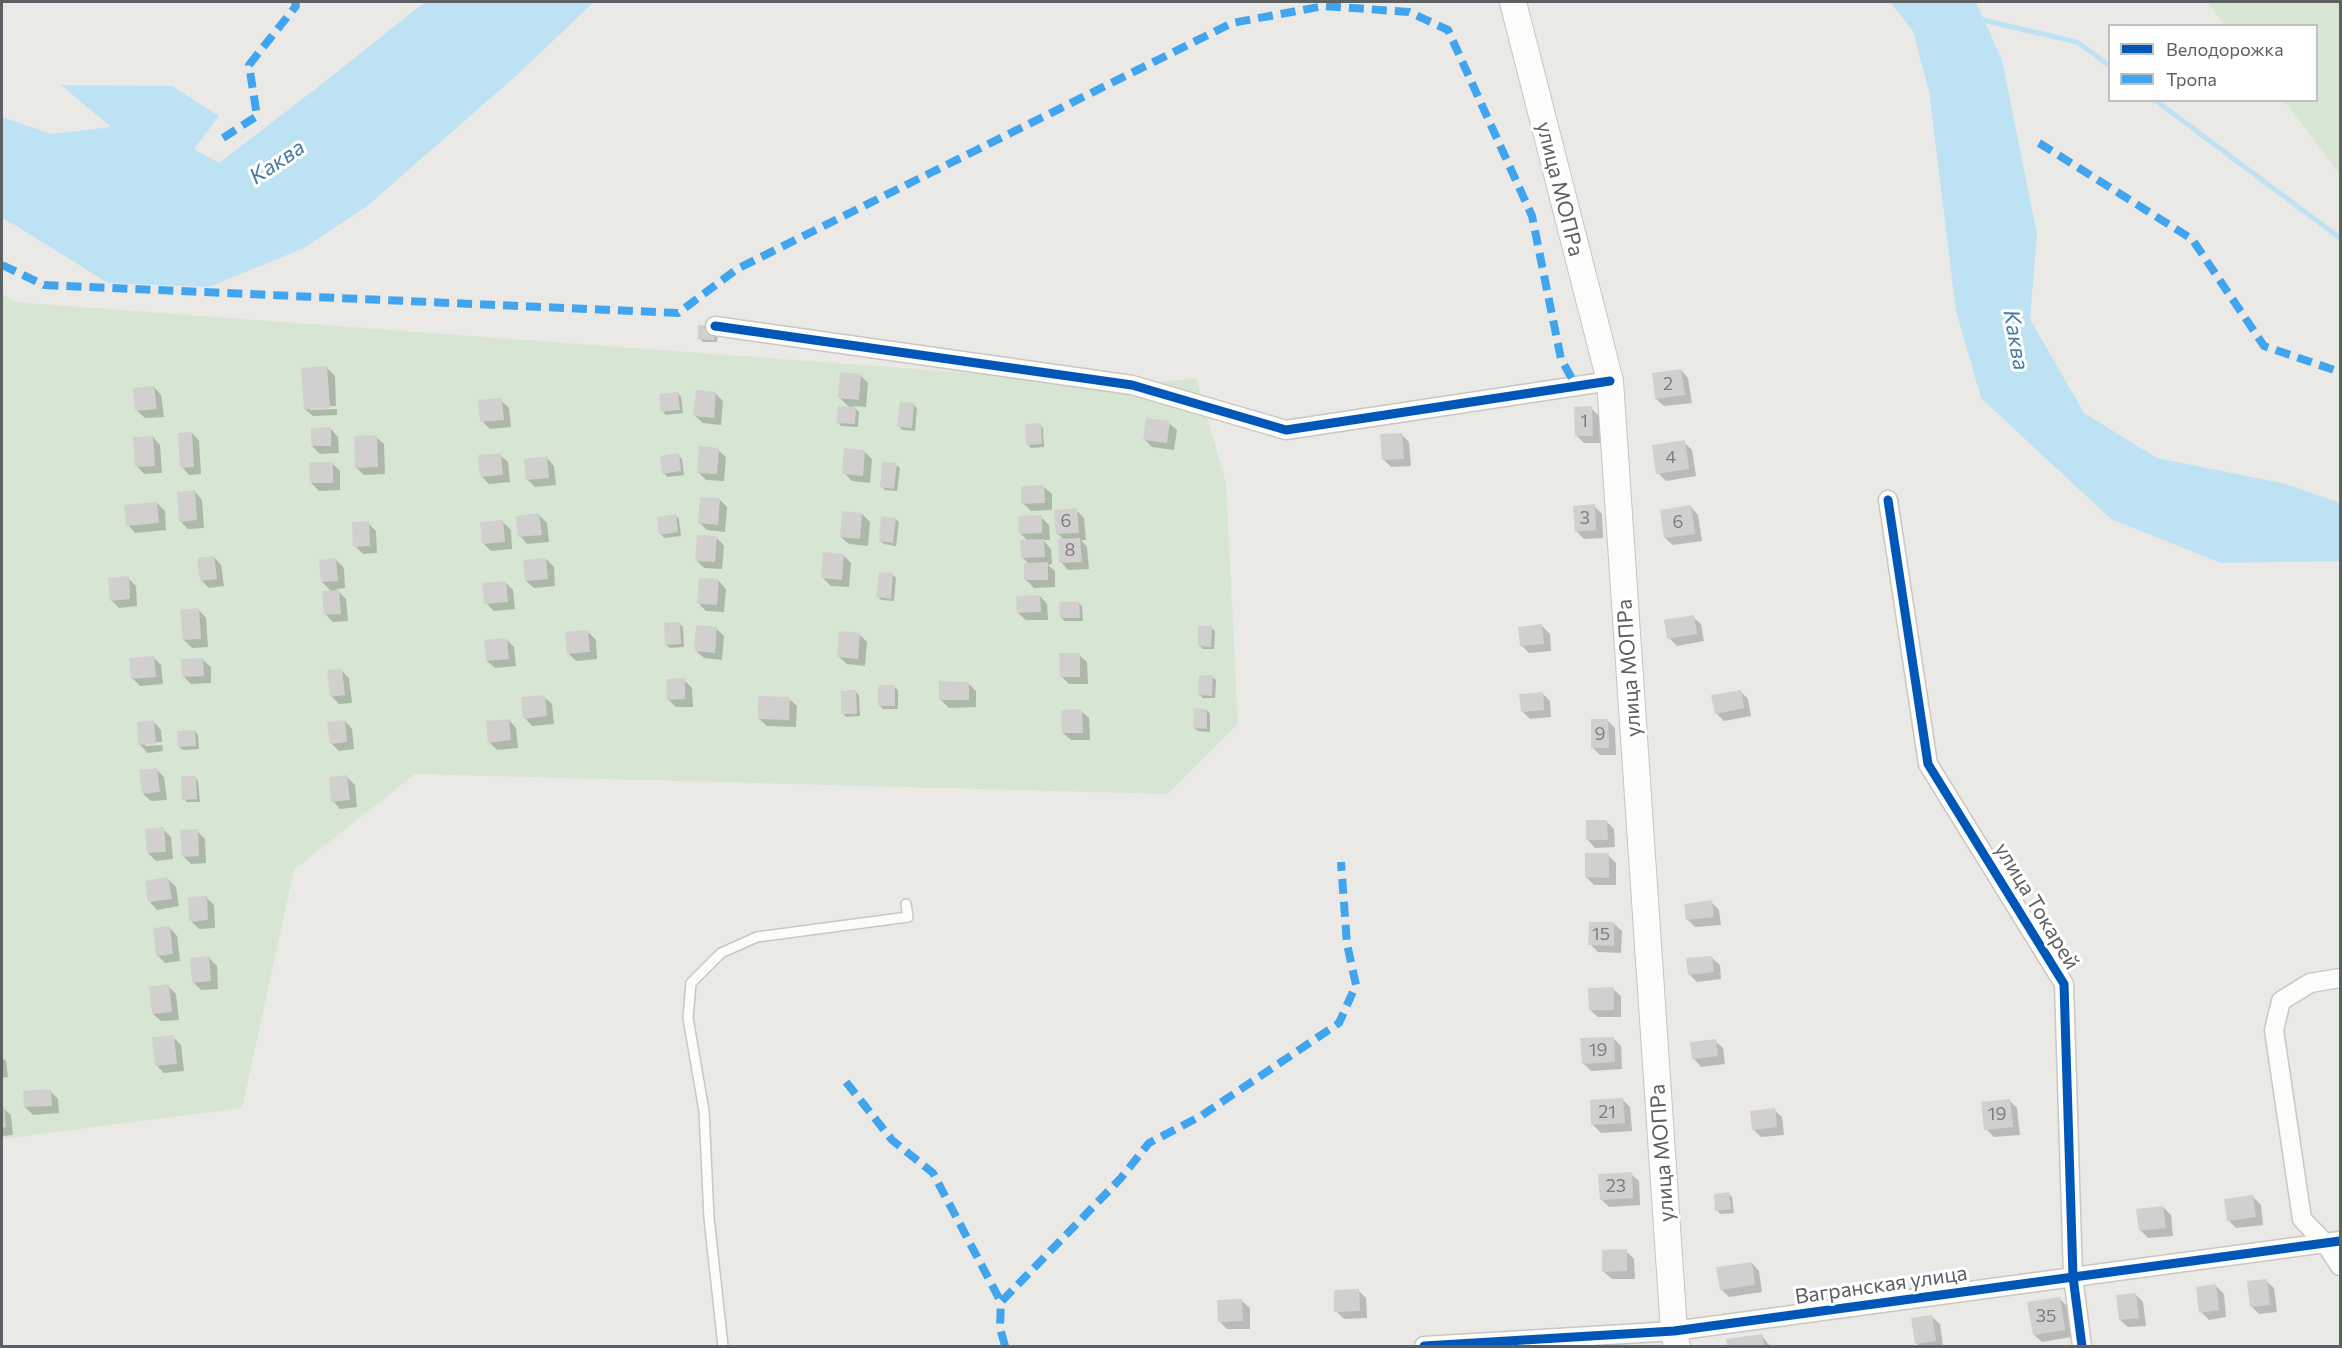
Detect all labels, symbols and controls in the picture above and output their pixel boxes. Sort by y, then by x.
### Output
legend [2108,24,2318,102]
text: Велодорожка [2166,38,2284,60]
text: Тропа [2166,68,2217,90]
street label: улица МОПРа [1531,119,1589,259]
water label: Каква [244,134,310,190]
water label: Каква [1998,308,2034,372]
house number: 2 [1663,373,1673,395]
house number: 1 [1580,410,1588,432]
house number: 4 [1666,446,1676,468]
house number: 3 [1580,507,1590,529]
house number: 6 [1061,510,1071,532]
house number: 6 [1673,511,1683,533]
house number: 8 [1065,539,1075,561]
street label: улица МОПРа [1612,598,1646,738]
house number: 9 [1595,723,1605,745]
street label: улица Токарей [1989,838,2085,974]
house number: 15 [1592,923,1610,945]
house number: 19 [1589,1039,1607,1061]
street label: улица МОПРа [1645,1083,1679,1223]
house number: 21 [1598,1101,1616,1123]
house number: 19 [1988,1103,2006,1125]
house number: 23 [1606,1175,1626,1197]
street label: Вагранская улица [1793,1260,1969,1310]
house number: 35 [2036,1305,2056,1327]

